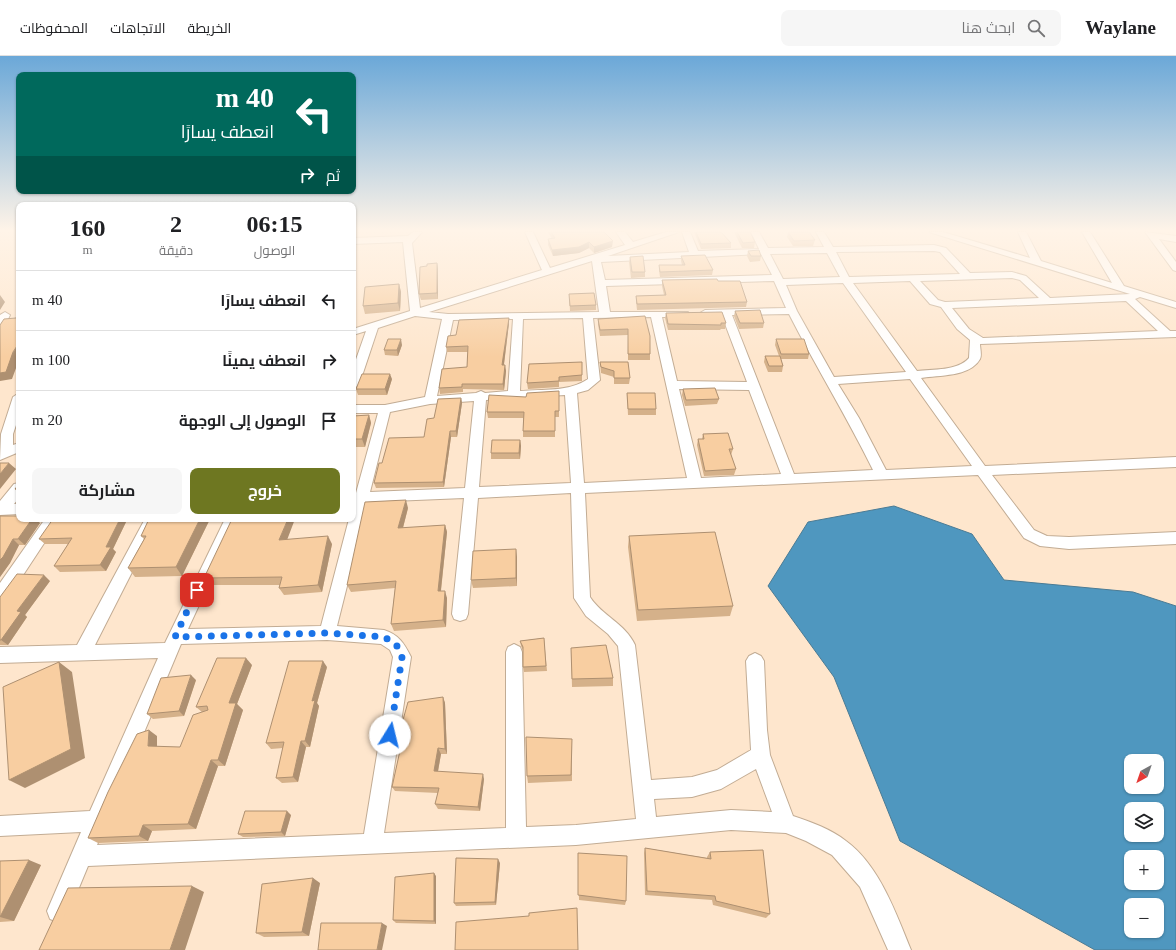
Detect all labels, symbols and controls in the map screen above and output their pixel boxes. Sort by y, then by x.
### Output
search box [781,10,1061,46]
icon: search [1025,17,1047,39]
text: Waylane [1085,17,1156,38]
text: ابحث هنا [961,20,1015,36]
text: المحفوظات [20,21,88,36]
text: الاتجاهات [110,21,166,36]
text: الخريطة [188,21,231,36]
text: 40 m [216,82,274,113]
icon: left [288,88,340,140]
text: انعطف يسارًا [181,122,274,142]
icon: right [296,164,318,186]
text: ثم [326,168,340,184]
text: 2 [170,211,182,237]
text: 06:15 [246,211,302,237]
text: 160 [70,215,106,241]
text: m [83,242,93,257]
text: دقيقة [159,243,193,258]
text: الوصول [254,243,295,258]
icon: left [318,290,340,312]
text: 40 m [32,292,62,308]
text: انعطف يسارًا [220,293,306,309]
icon: right [318,350,340,372]
text: 100 m [32,352,70,368]
text: انعطف يمينًا [222,353,306,369]
icon: arrive [318,410,340,432]
text: 20 m [32,412,62,428]
text: الوصول إلى الوجهة [179,413,306,429]
button: مشاركة [32,468,182,514]
button: خروج [190,468,340,514]
pin [180,573,214,607]
icon: arrive [186,579,208,601]
position arrow [369,714,411,756]
north arrow [1124,754,1164,794]
map controls [1124,754,1164,938]
button: layers [1124,802,1164,842]
button: + [1124,850,1164,890]
button: − [1124,898,1164,938]

